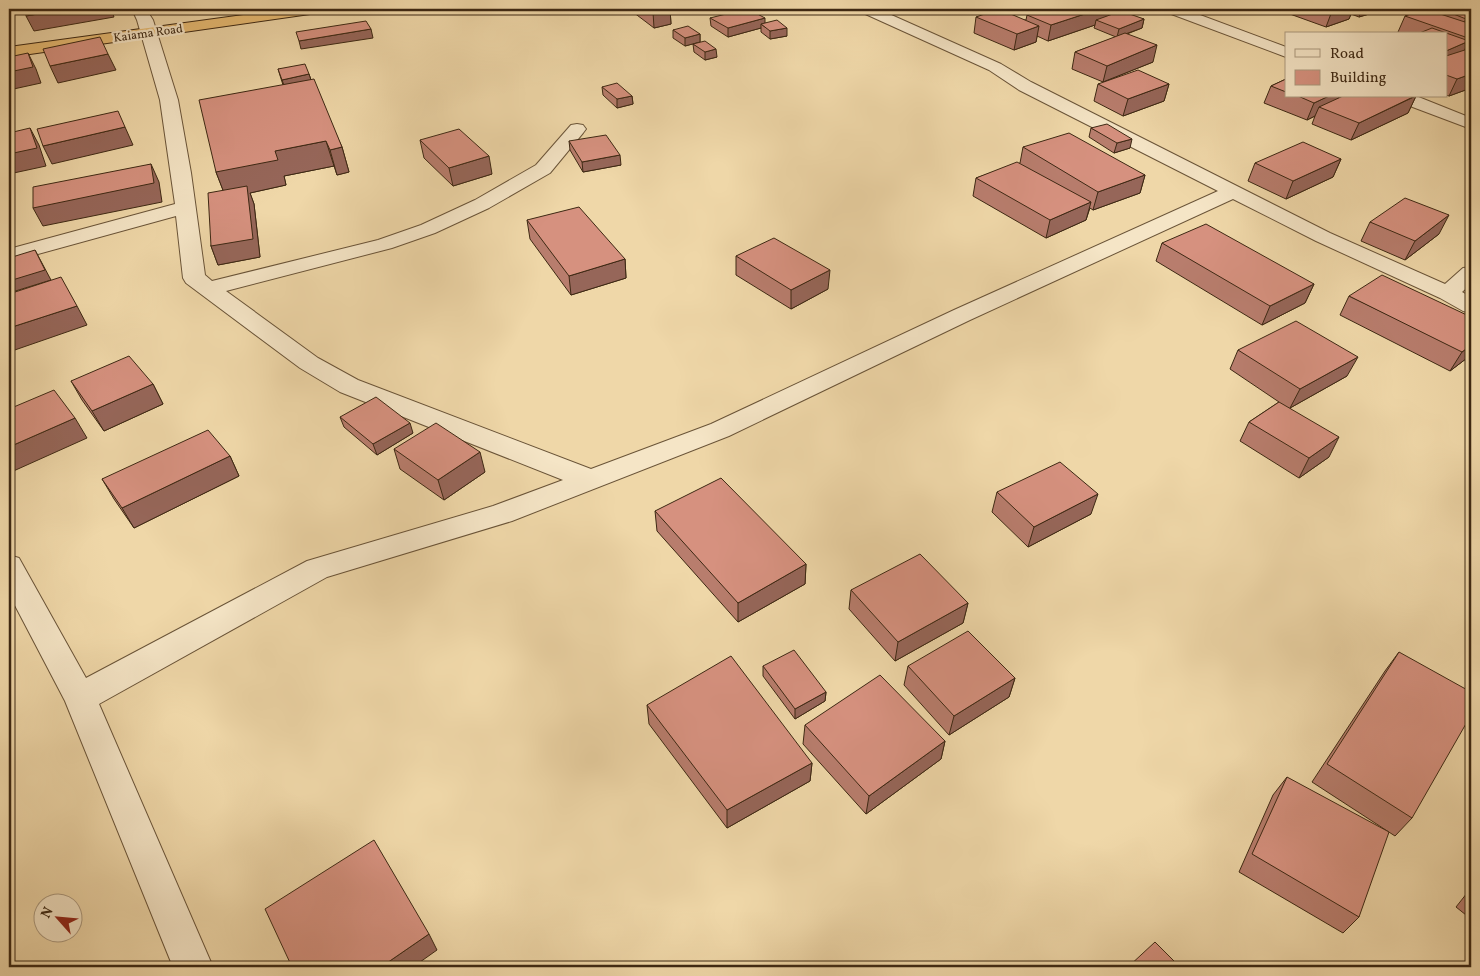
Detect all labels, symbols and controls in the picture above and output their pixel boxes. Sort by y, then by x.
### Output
street label: Kaiama Road [112,21,184,47]
legend [1285,32,1448,98]
text: Road [1330,44,1364,65]
text: Building [1330,68,1387,89]
north arrow [32,894,82,944]
text: N [37,904,59,922]

